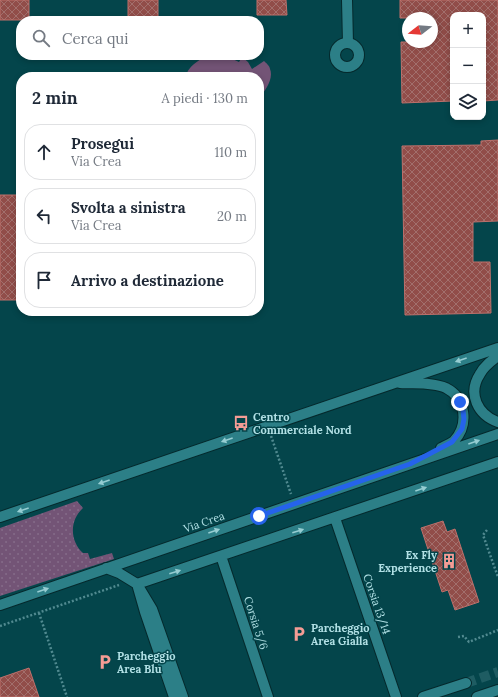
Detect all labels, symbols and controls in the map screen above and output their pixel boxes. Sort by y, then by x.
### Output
north arrow [402,12,438,48]
map controls [450,12,486,120]
button: + [450,12,486,48]
search box [16,16,264,60]
icon: search [30,27,52,49]
text: Cerca qui [62,29,128,48]
button: − [450,48,486,84]
button: layers [450,84,486,120]
text: 2 min [32,87,78,109]
text: A piedi · 130 m [161,90,248,107]
text: Prosegui [71,134,134,153]
icon: ahead [33,141,55,163]
text: 110 m [214,144,247,161]
text: Via Crea [71,153,121,170]
text: Svolta a sinistra [71,198,186,217]
icon: left [33,205,55,227]
text: 20 m [217,208,247,225]
text: Via Crea [71,217,121,234]
icon: arrive [33,269,55,291]
text: Arrivo a destinazione [71,271,224,290]
one-way arrow [455,358,467,364]
route end [451,393,469,411]
place label: Centro Commerciale Nord [253,410,352,437]
bus stop icon: Centro Commerciale Nord [232,414,250,432]
one-way arrow [221,438,233,444]
one-way arrow [468,439,480,445]
one-way arrow [98,479,110,485]
one-way arrow [415,485,427,491]
one-way arrow [16,507,28,513]
route start [250,507,268,525]
street label: Via Crea [181,508,227,536]
one-way arrow [292,527,304,533]
one-way arrow [209,528,221,534]
place label: Ex Fly Experience [378,548,438,575]
building icon: Ex Fly Experience [440,552,458,570]
one-way arrow [169,569,181,575]
street label: Corsia 13/14 [359,572,394,636]
one-way arrow [37,587,49,593]
street label: Corsia 5/6 [240,595,271,652]
place label: Parcheggio Area Gialla [311,621,370,648]
parking icon: Parcheggio Area Gialla [290,625,308,643]
place label: Parcheggio Area Blu [117,649,176,676]
parking icon: Parcheggio Area Blu [96,653,114,671]

